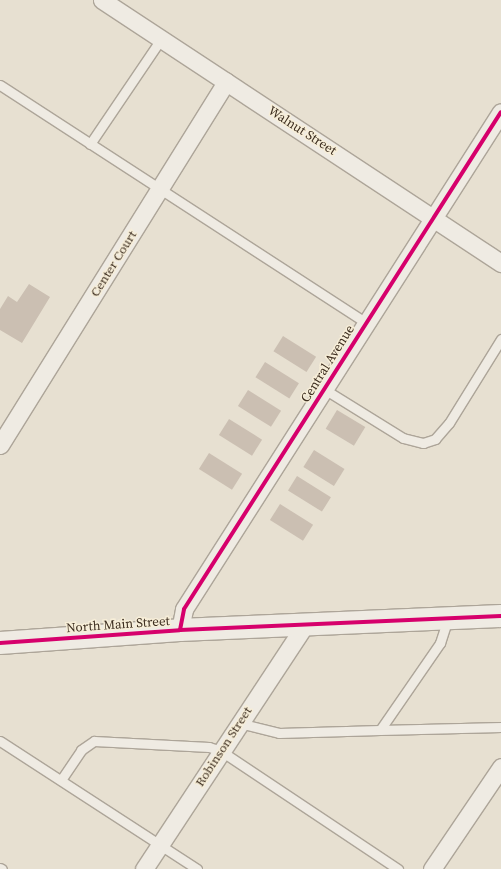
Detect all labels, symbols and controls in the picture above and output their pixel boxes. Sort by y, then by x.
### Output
street label: Walnut Street [265,103,339,159]
street label: Center Court [88,228,140,300]
street label: Central Avenue [298,322,358,406]
street label: North Main Street [66,614,170,636]
street label: Robinson Street [192,704,256,790]

